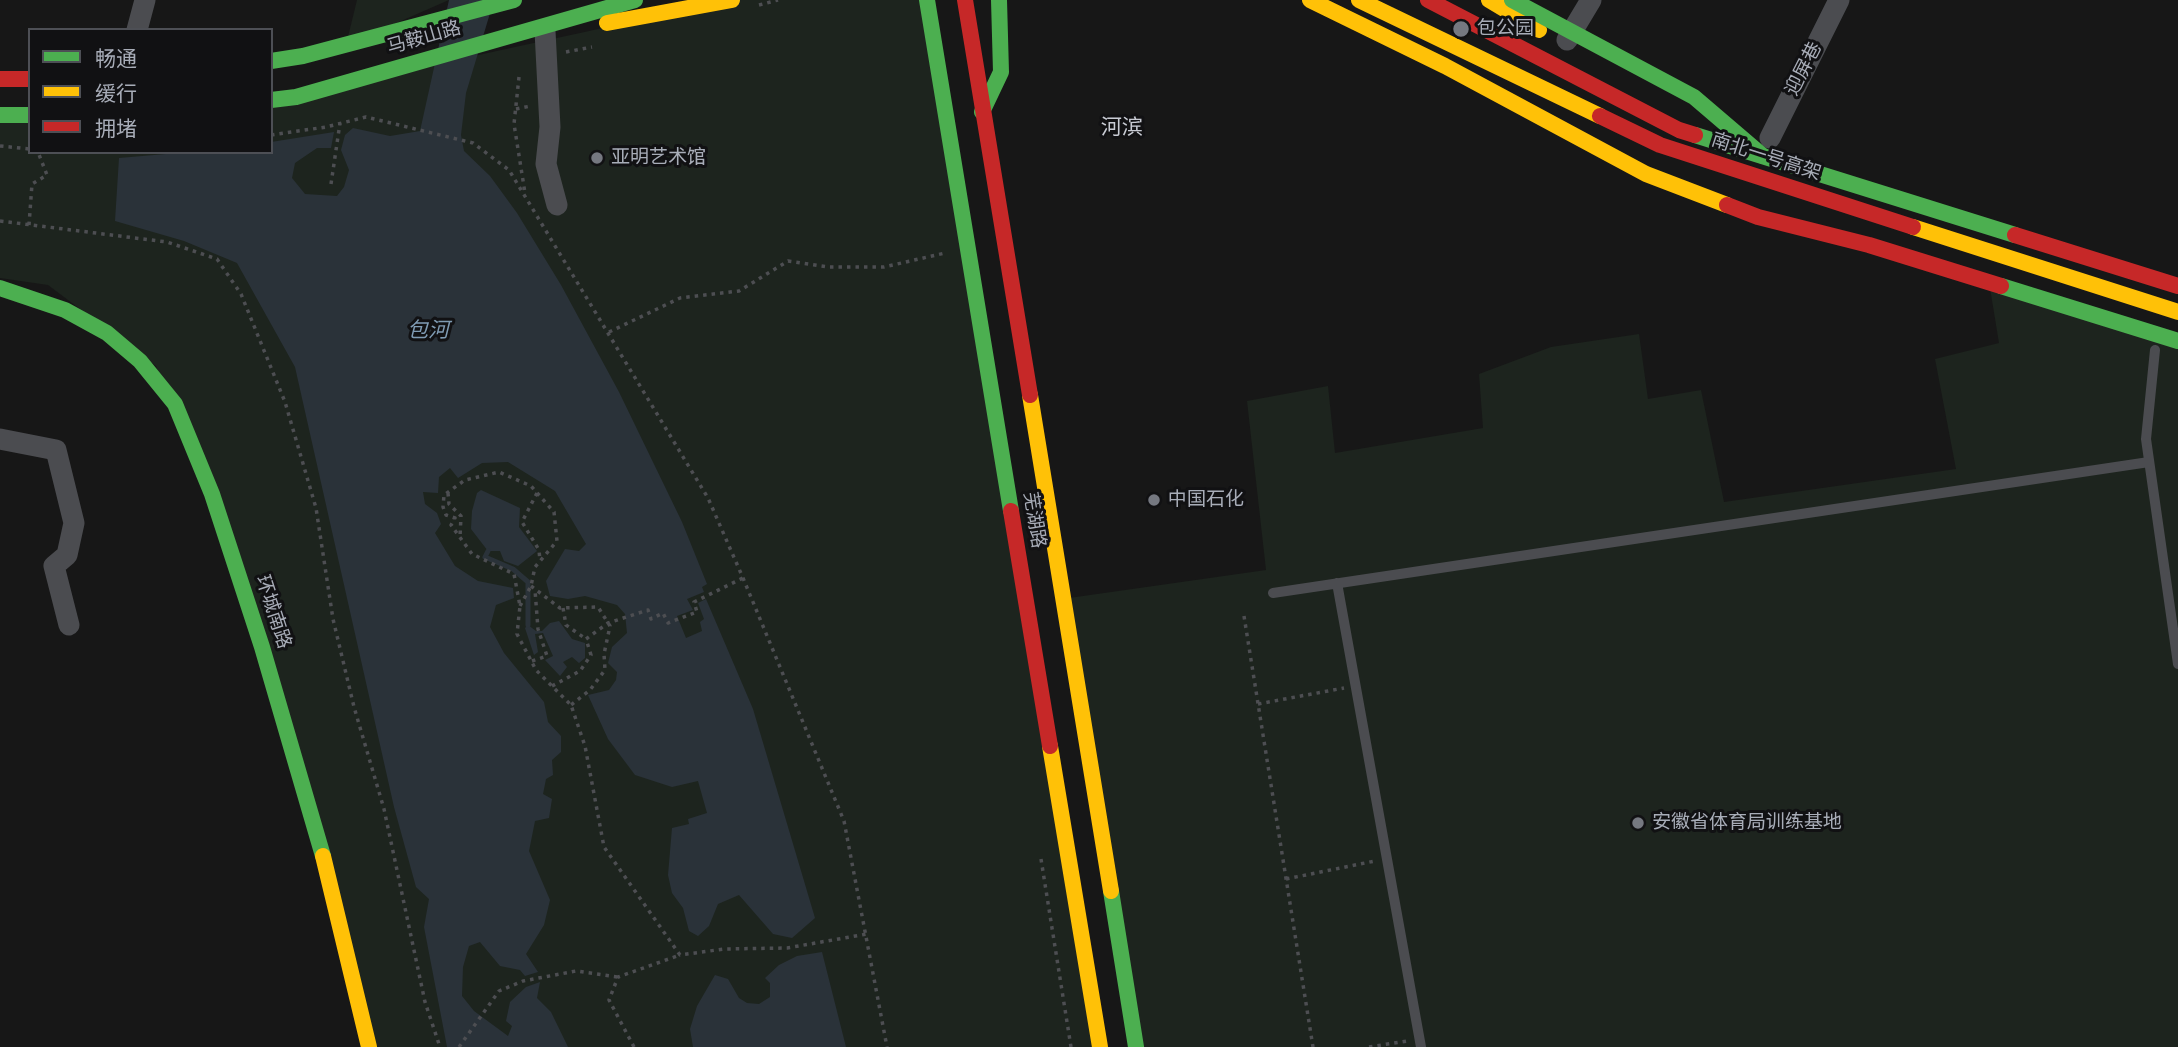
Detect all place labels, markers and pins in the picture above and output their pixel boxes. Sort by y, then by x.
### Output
place label: 包公园 [1477,18,1534,40]
marker: 包公园 [1451,19,1471,39]
place label: 亚明艺术馆 [611,147,706,169]
marker: 亚明艺术馆 [589,150,605,166]
place label: 中国石化 [1168,489,1244,511]
marker: 中国石化 [1146,492,1162,508]
place label: 安徽省体育局训练基地 [1652,812,1842,834]
marker: 安徽省体育局训练基地 [1630,815,1646,831]

